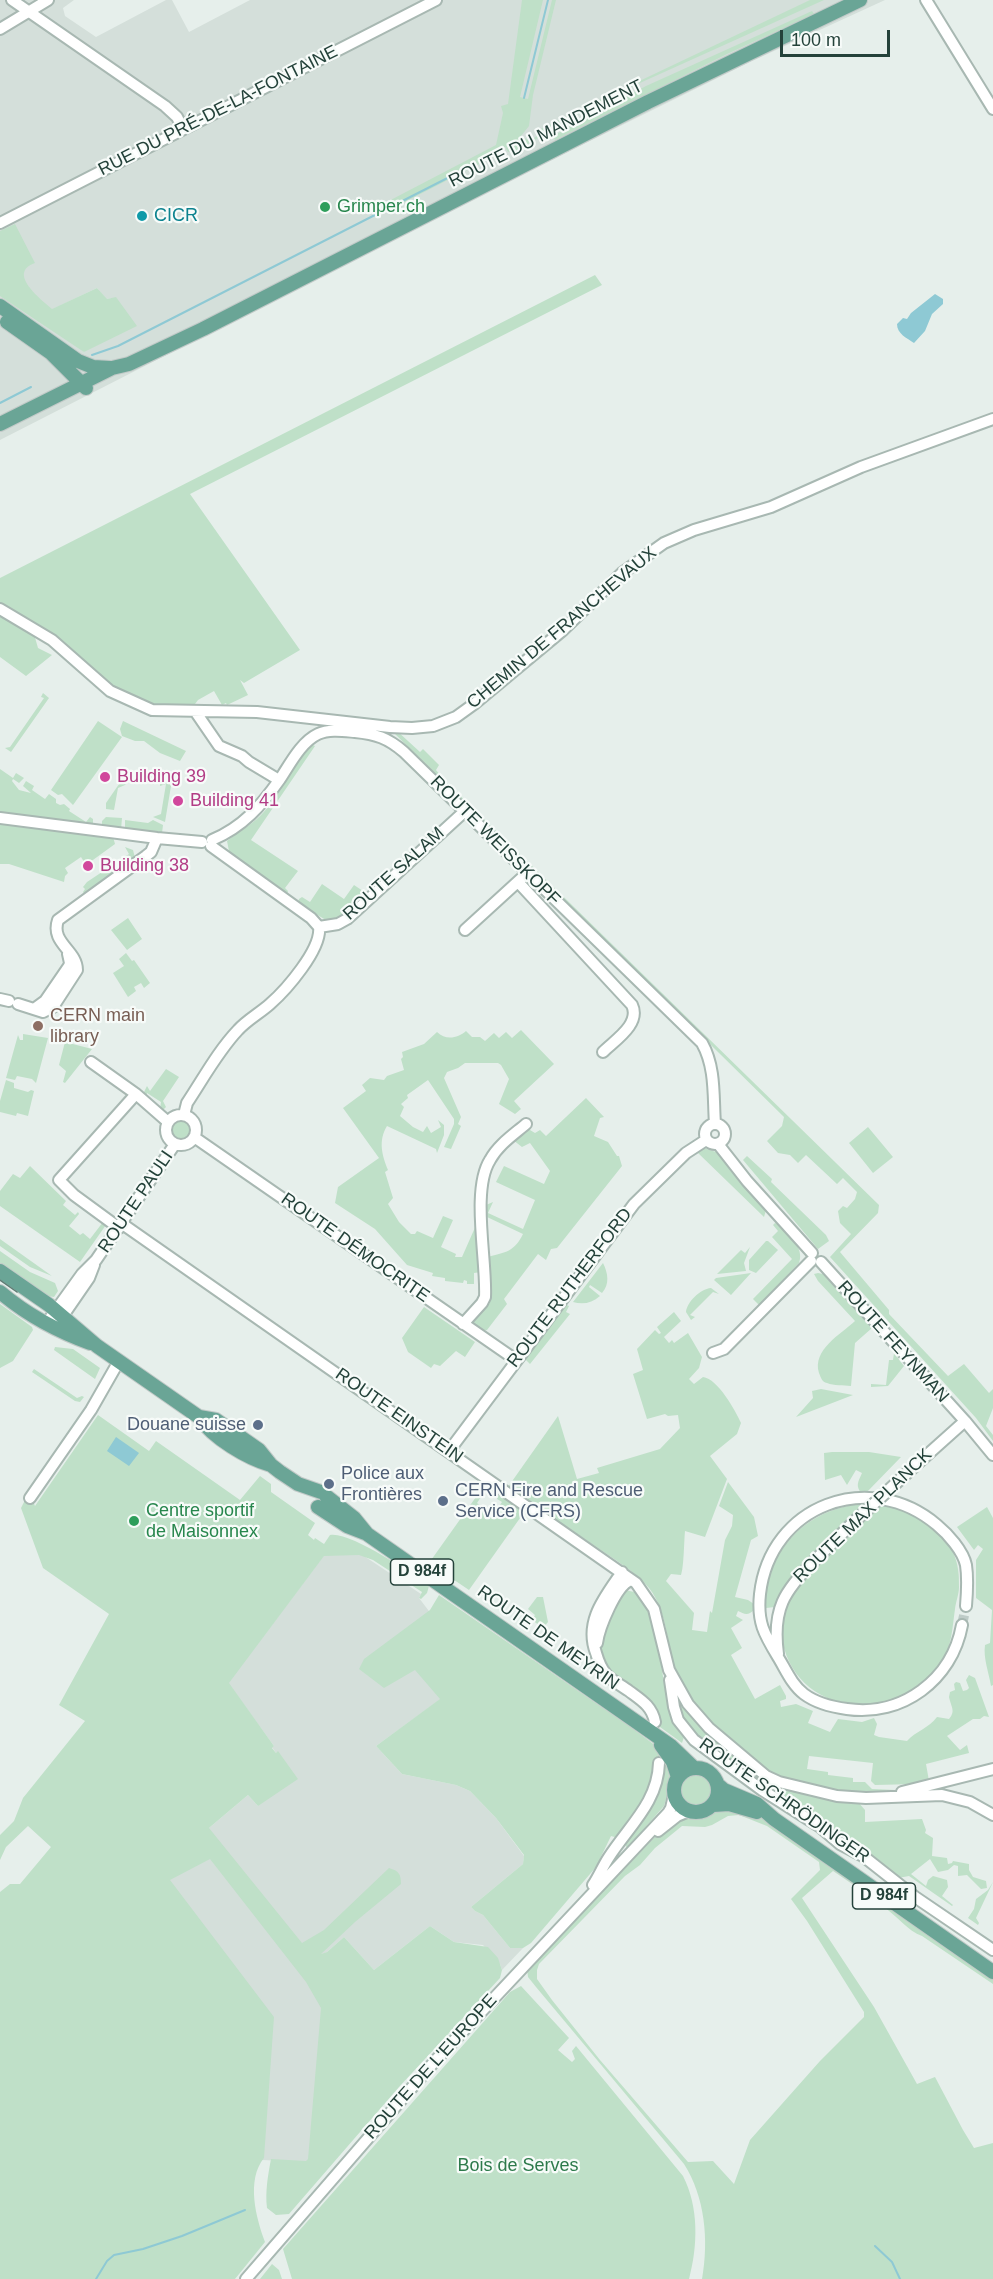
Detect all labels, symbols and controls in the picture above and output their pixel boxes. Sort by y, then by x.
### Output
scale bar [783,18,892,56]
text: 100 m [791,30,841,50]
street label: RUE DU PRÉ-DE-LA-FONTAINE [95,41,341,181]
street label: ROUTE DU MANDEMENT [445,76,647,192]
place label: Grimper.ch [337,196,425,218]
marker: Grimper.ch [318,200,332,214]
place label: CICR [154,205,198,227]
marker: CICR [135,209,149,223]
street label: CHEMIN DE FRANCHEVAUX [463,542,661,714]
place label: Building 39 [117,766,206,788]
marker: Building 39 [98,770,112,784]
street label: ROUTE WEISSKOPF [425,771,565,911]
place label: Building 41 [190,790,279,812]
marker: Building 41 [171,794,185,808]
street label: ROUTE SALAM [339,823,449,925]
place label: Building 38 [100,855,189,877]
marker: Building 38 [81,859,95,873]
place label: CERN main library [50,1005,145,1048]
marker: CERN main library [31,1019,45,1033]
street label: ROUTE PAULI [94,1147,178,1257]
street label: ROUTE DÉMOCRITE [277,1189,433,1307]
street label: ROUTE RUTHERFORD [503,1204,637,1372]
street label: ROUTE FEYNMAN [833,1277,953,1407]
street label: ROUTE EINSTEIN [331,1364,467,1468]
place label: Douane suisse [127,1414,246,1436]
marker: Douane suisse [251,1418,265,1432]
street label: ROUTE MAX PLANCK [789,1444,937,1588]
place label: Police aux Frontières [341,1463,424,1506]
marker: Police aux Frontières [322,1477,336,1491]
place label: CERN Fire and Rescue Service (CFRS) [455,1480,643,1522]
marker: CERN Fire and Rescue Service (CFRS) [436,1494,450,1508]
place label: Centre sportif de Maisonnex [146,1500,258,1543]
marker: Centre sportif de Maisonnex [127,1514,141,1528]
road number: D 984f [390,1559,454,1585]
street label: ROUTE DE MEYRIN [473,1581,623,1695]
street label: ROUTE SCHRÖDINGER [695,1734,873,1868]
road number: D 984f [852,1883,916,1909]
street label: ROUTE DE L'EUROPE [360,1990,502,2144]
park label: Bois de Serves [457,2155,579,2177]

